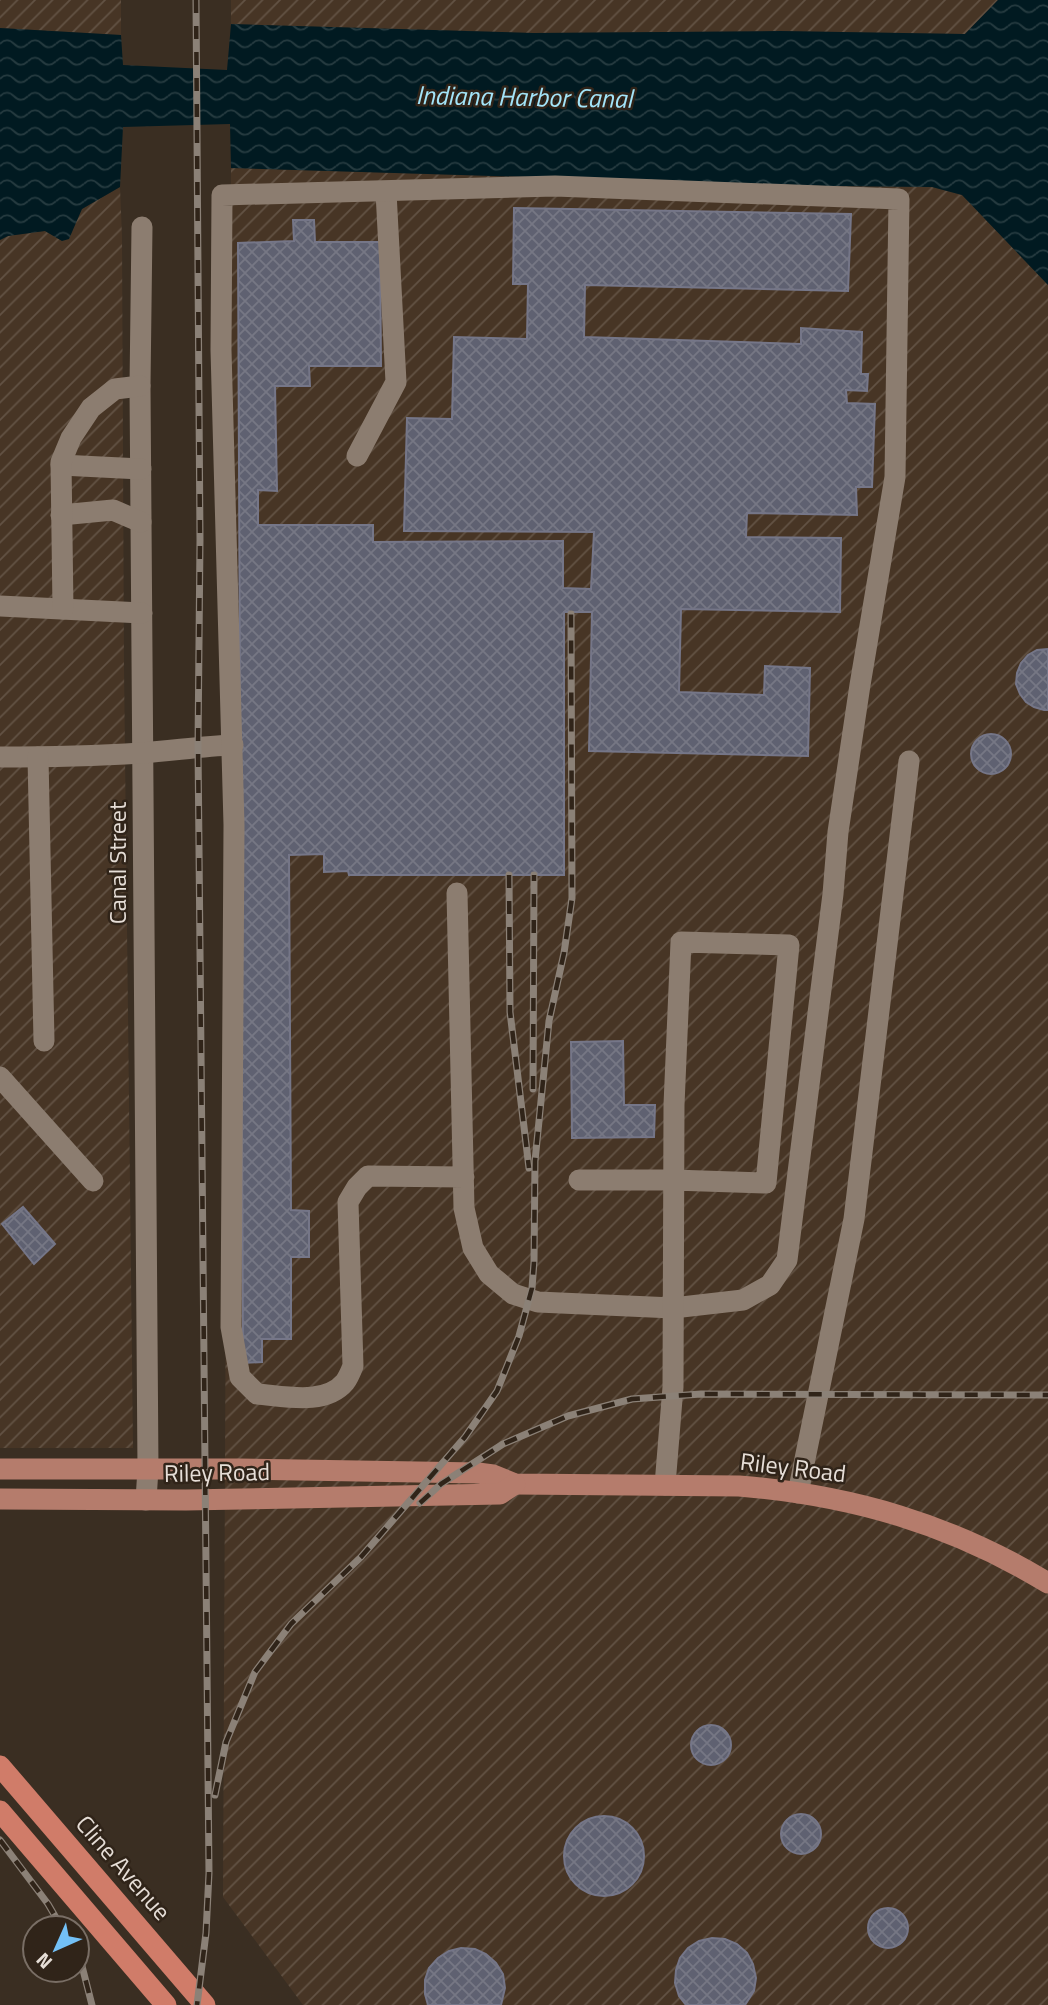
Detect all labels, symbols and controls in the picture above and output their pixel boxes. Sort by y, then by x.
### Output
water label: Indiana Harbor Canal [415,75,636,118]
street label: Canal Street [99,801,135,924]
street label: Riley Road [738,1443,848,1491]
street label: Riley Road [164,1453,270,1491]
street label: Cline Avenue [68,1807,180,1928]
north arrow [21,1914,91,1984]
text: N [29,1946,59,1976]

